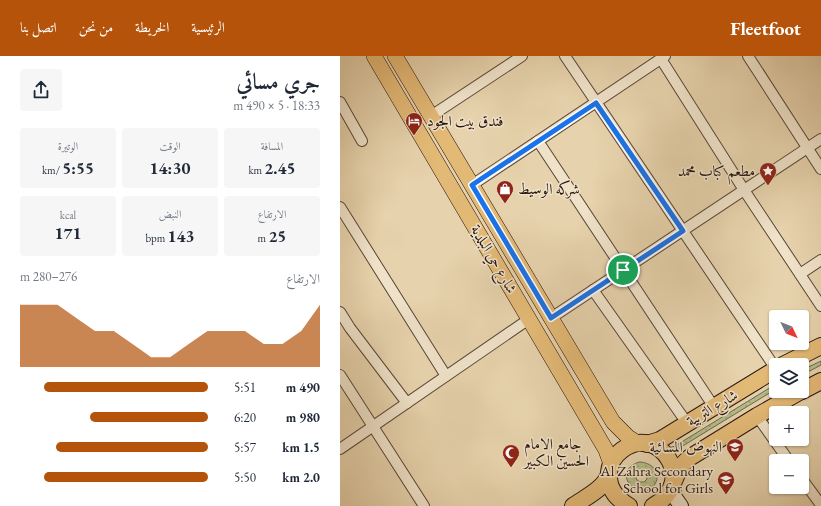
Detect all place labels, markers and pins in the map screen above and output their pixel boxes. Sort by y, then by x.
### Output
hotel icon: فندق بيت الجود [404,111,424,136]
place label: فندق بيت الجود [427,111,504,130]
place label: مطعم كباب محمد [678,161,755,185]
place icon: مطعم كباب محمد [758,161,778,186]
shop icon: شركه الوسيط [495,179,515,204]
place label: شركه الوسيط [518,179,580,199]
pin [606,253,640,287]
place label: جامع الامام الحسين الكبير [522,434,589,470]
place label: النهوض المسائية [650,437,722,457]
school or university icon: النهوض المسائية [725,437,745,462]
mosque icon: جامع الامام الحسين الكبير [501,443,521,468]
place label: Al Zahra Secondary School for Girls [599,461,713,497]
school or university icon: Al Zahra Secondary School for Girls [716,470,736,495]

